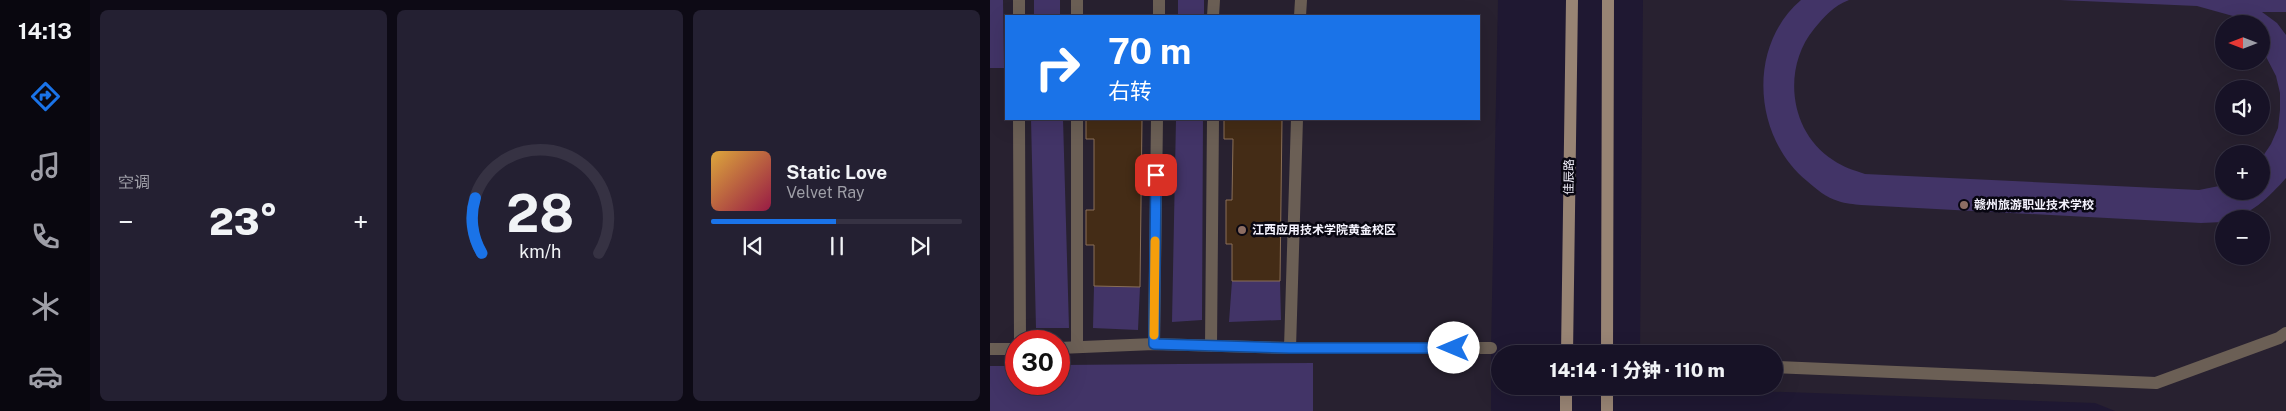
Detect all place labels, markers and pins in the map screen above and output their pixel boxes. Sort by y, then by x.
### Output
pin [1135,154,1177,196]
place label: 赣州旅游职业技术学校 [1974,198,2094,212]
marker: 赣州旅游职业技术学校 [1958,199,1970,211]
place label: 江西应用技术学院黄金校区 [1252,223,1396,237]
marker: 江西应用技术学院黄金校区 [1236,224,1248,236]

